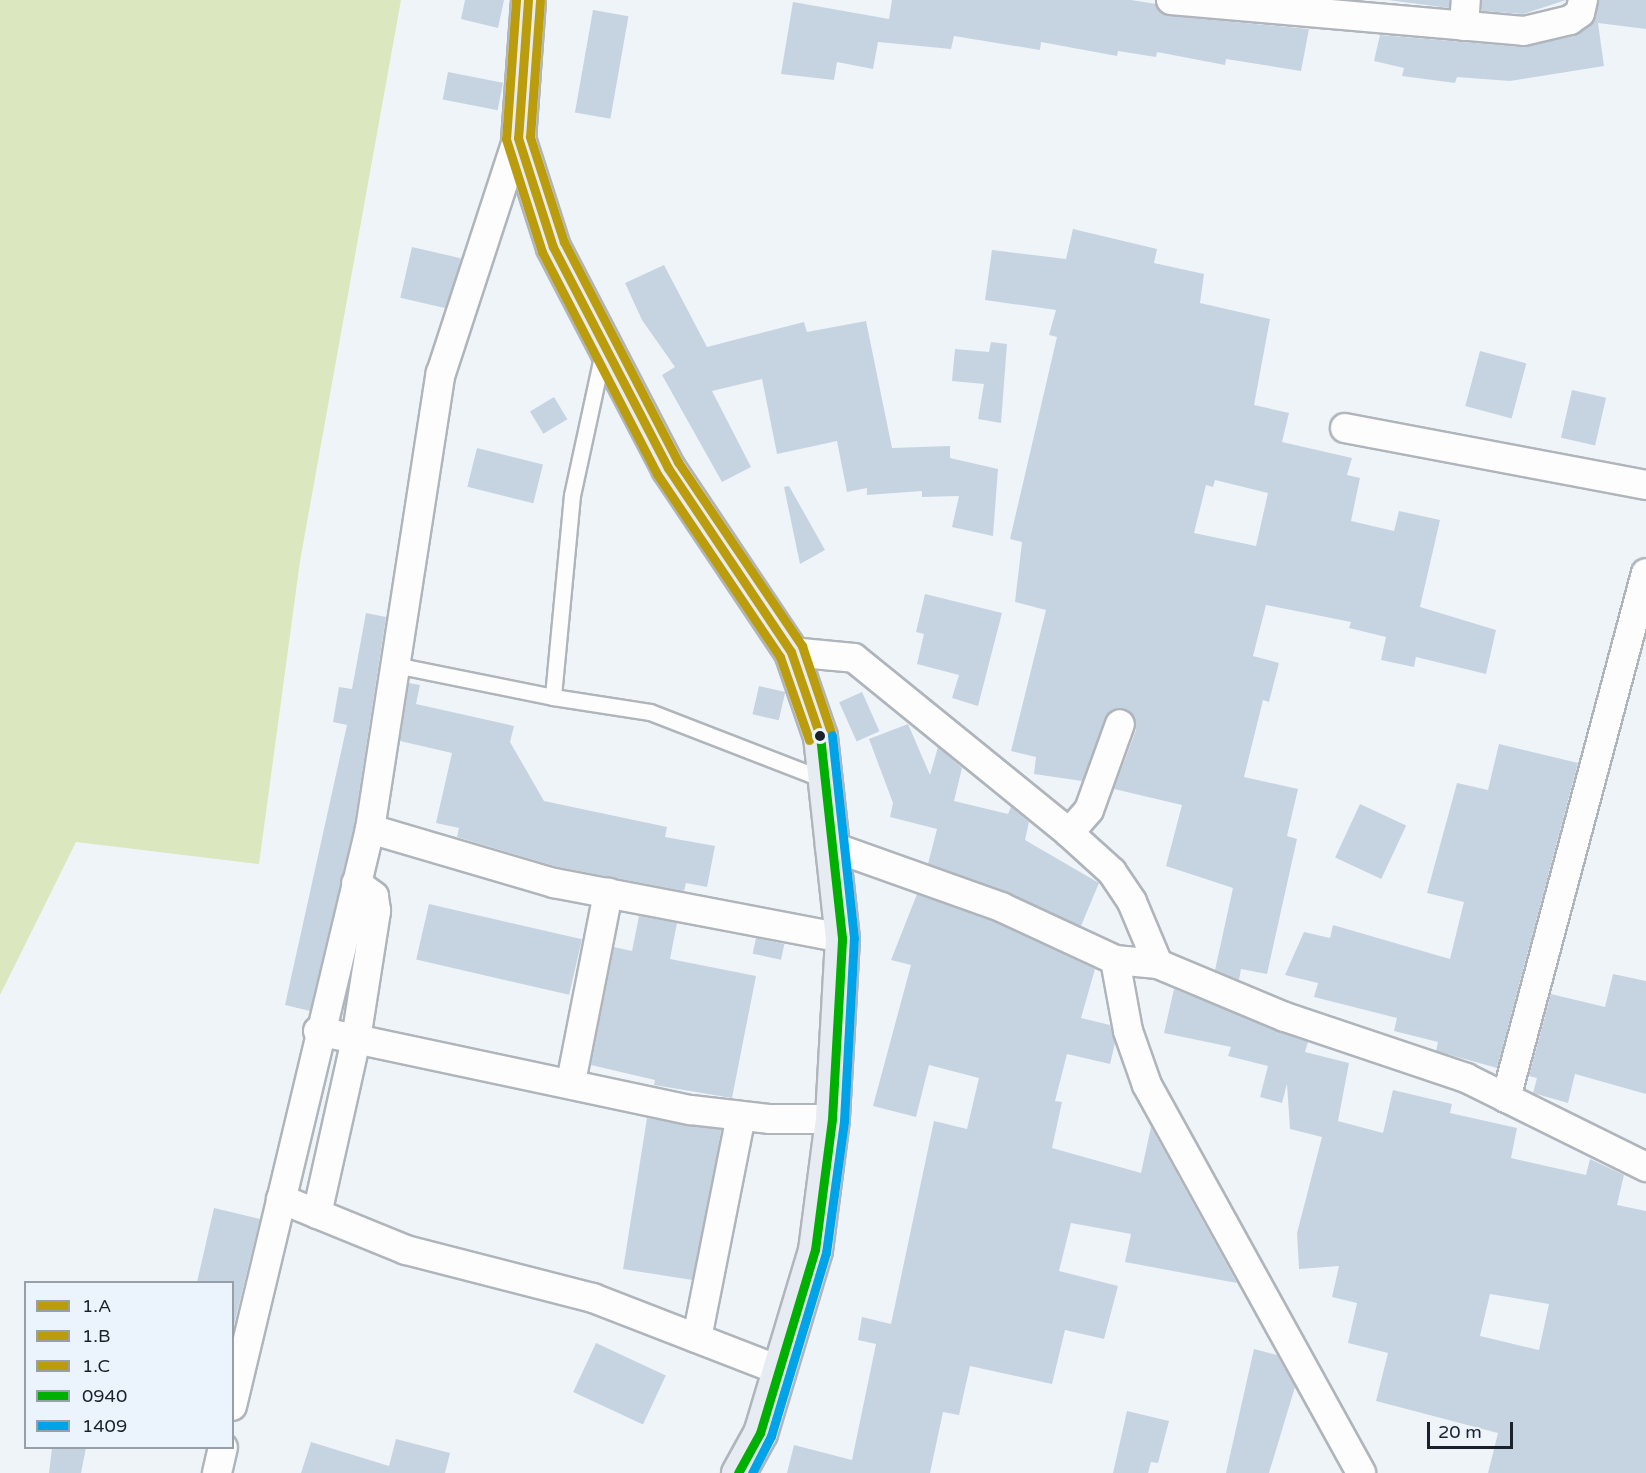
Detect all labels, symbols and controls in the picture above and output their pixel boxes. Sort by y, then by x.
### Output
unlabelled marker [814,730,826,742]
legend [24,1281,234,1449]
text: 1.A [82,1295,111,1317]
text: 1.B [82,1325,110,1347]
text: 1.C [82,1355,110,1377]
text: 0940 [82,1385,127,1407]
scale bar [1430,1410,1516,1448]
text: 1409 [82,1415,127,1437]
text: 20 m [1438,1421,1482,1443]

